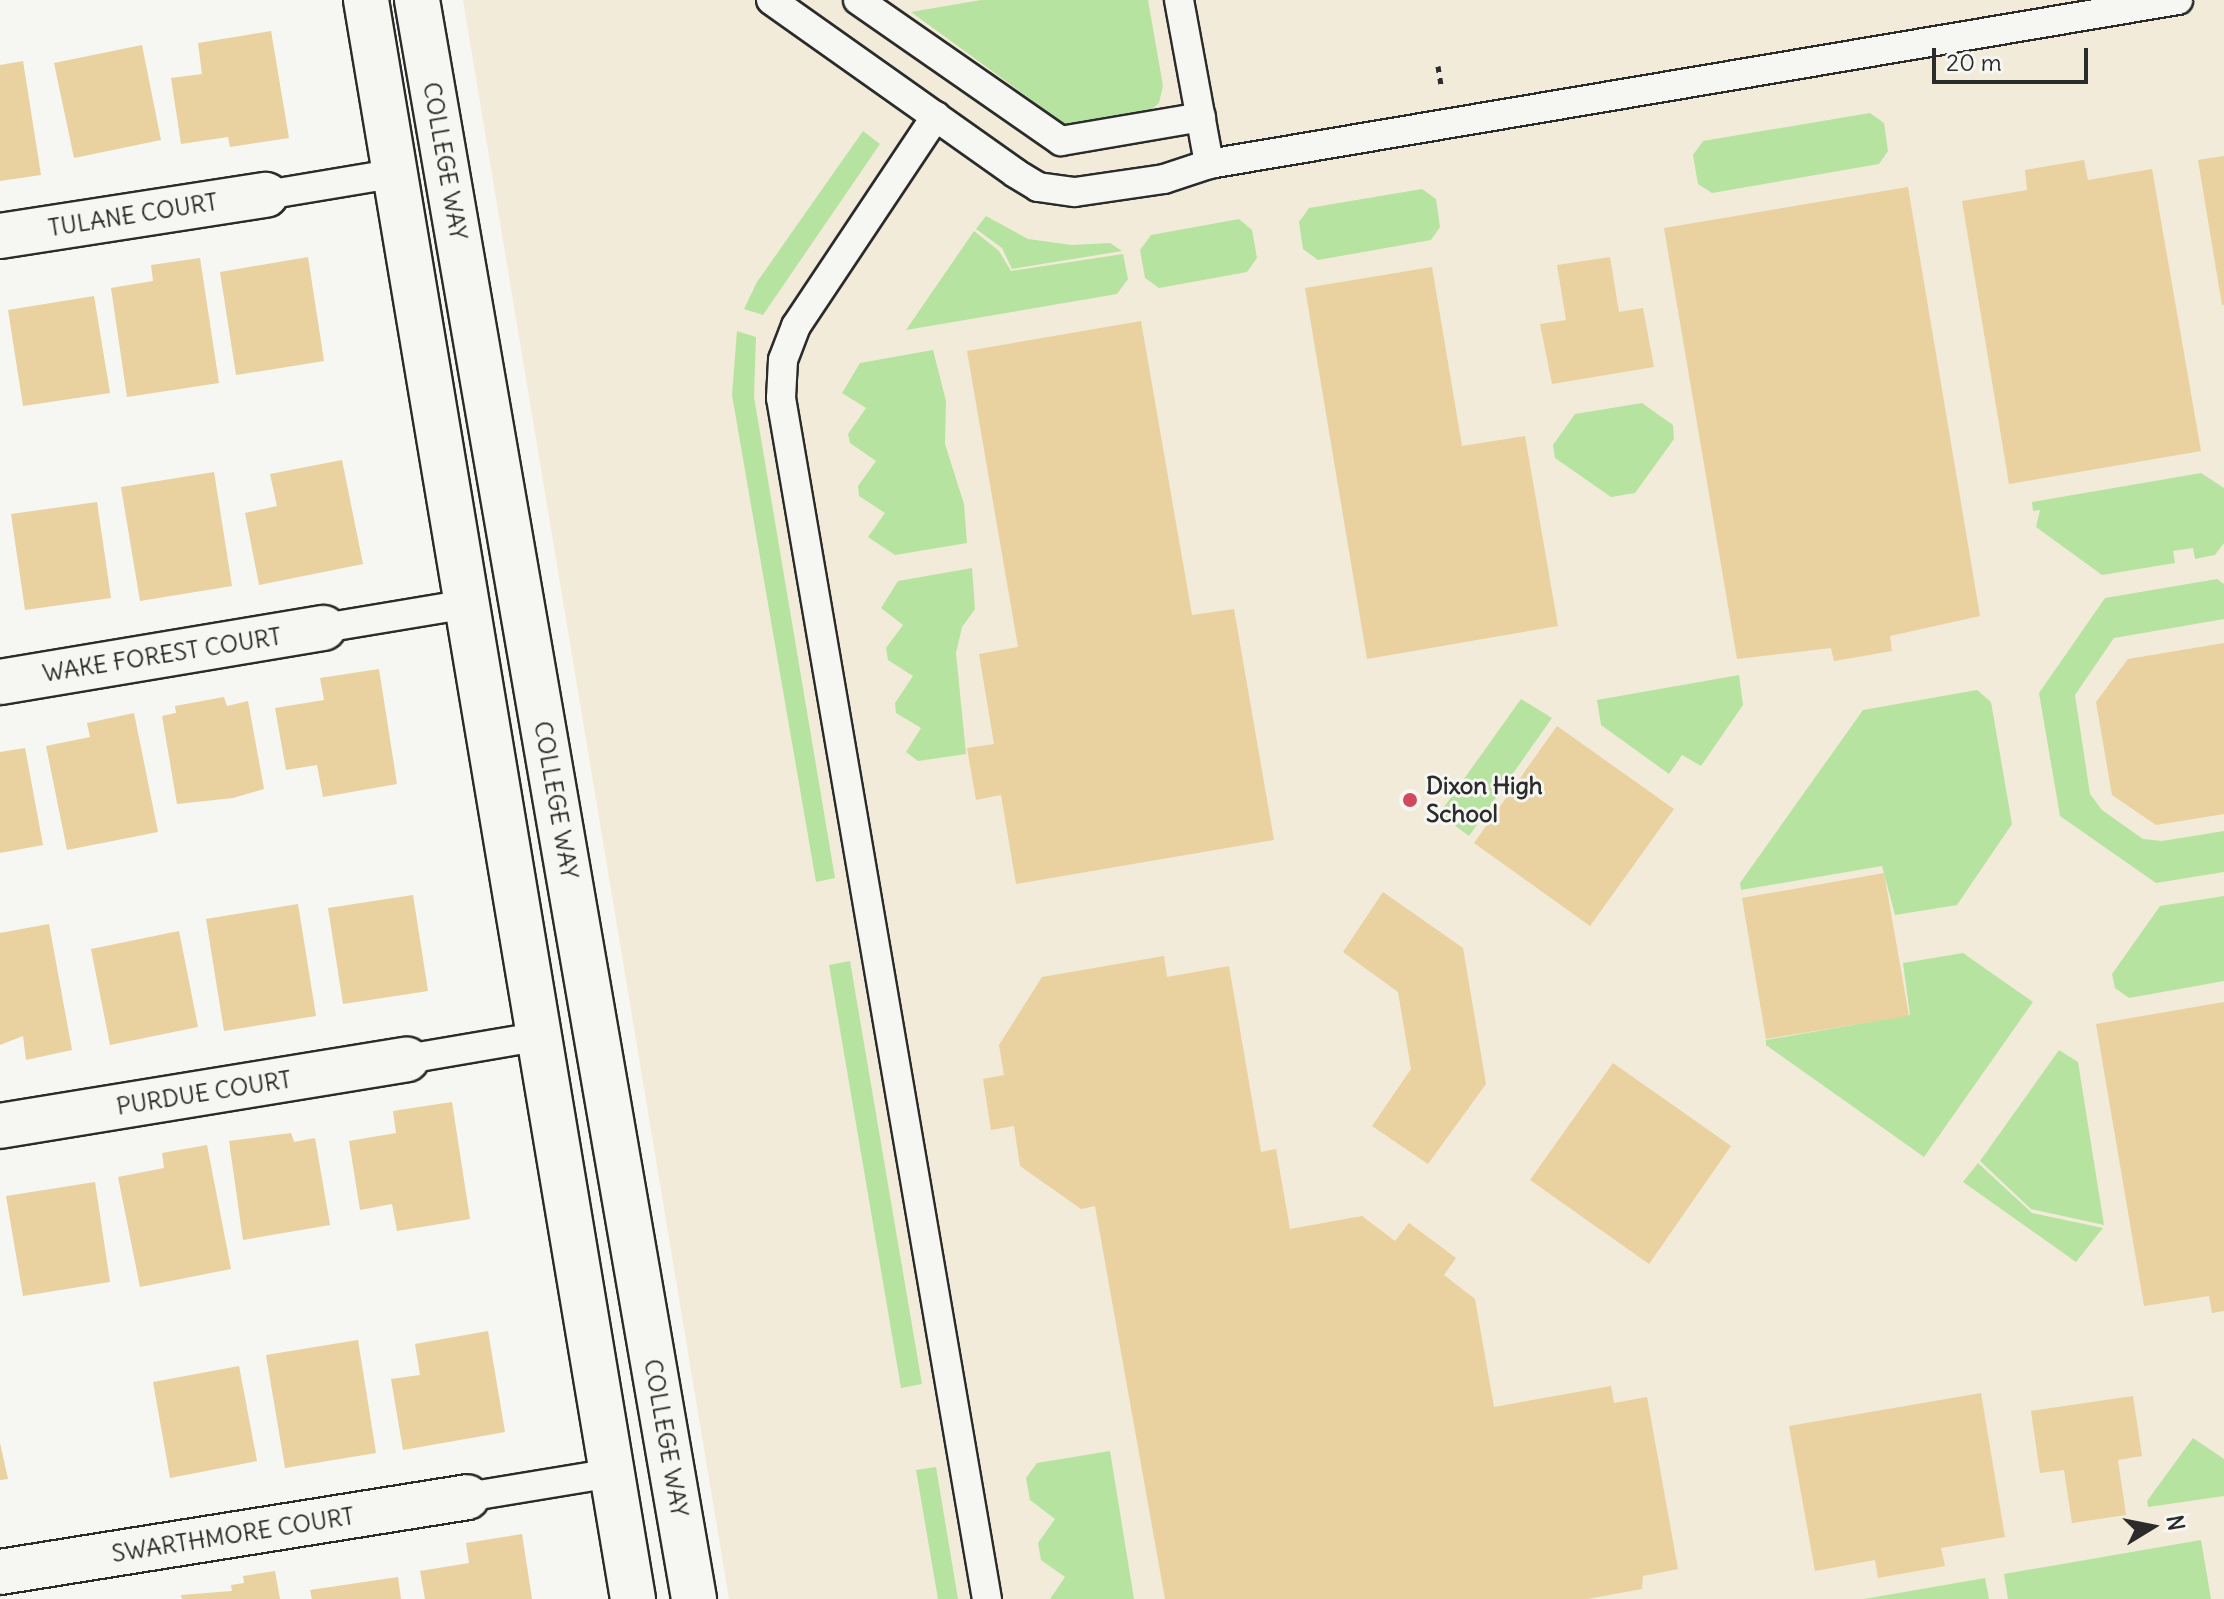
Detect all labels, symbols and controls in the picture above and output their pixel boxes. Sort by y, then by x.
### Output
scale bar [1936,32,2092,82]
text: 20 m [1946,47,2002,77]
street label: COLLEGE WAY [417,80,473,242]
street label: TULANE COURT [46,187,220,243]
street label: WAKE FOREST COURT [40,622,284,688]
street label: COLLEGE WAY [528,719,584,881]
place label: Dixon High School [1426,772,1543,828]
marker: Dixon High School [1401,791,1419,809]
street label: PURDUE COURT [114,1065,294,1121]
street label: COLLEGE WAY [638,1357,694,1519]
north arrow [2112,1487,2192,1567]
street label: SWARTHMORE COURT [110,1502,356,1568]
text: N [2161,1513,2191,1533]

